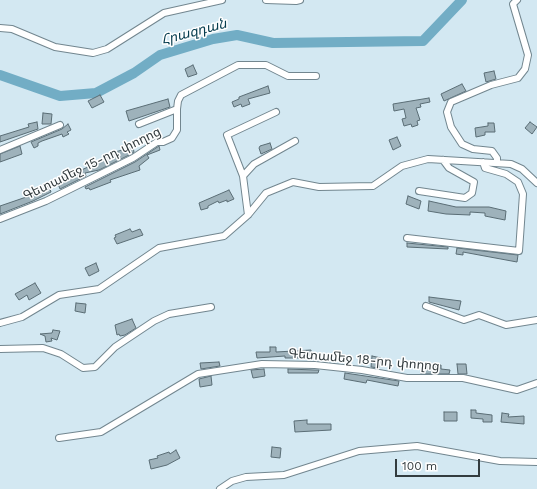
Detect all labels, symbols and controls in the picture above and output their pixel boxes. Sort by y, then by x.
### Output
water label: Հրազդան [159,15,229,49]
street label: Գետամեջ 15-րդ փողոց [21,124,163,204]
street label: Գետամեջ 18-րդ փողոց [288,346,440,374]
scale bar [397,451,482,477]
text: 100 m [402,459,437,473]

